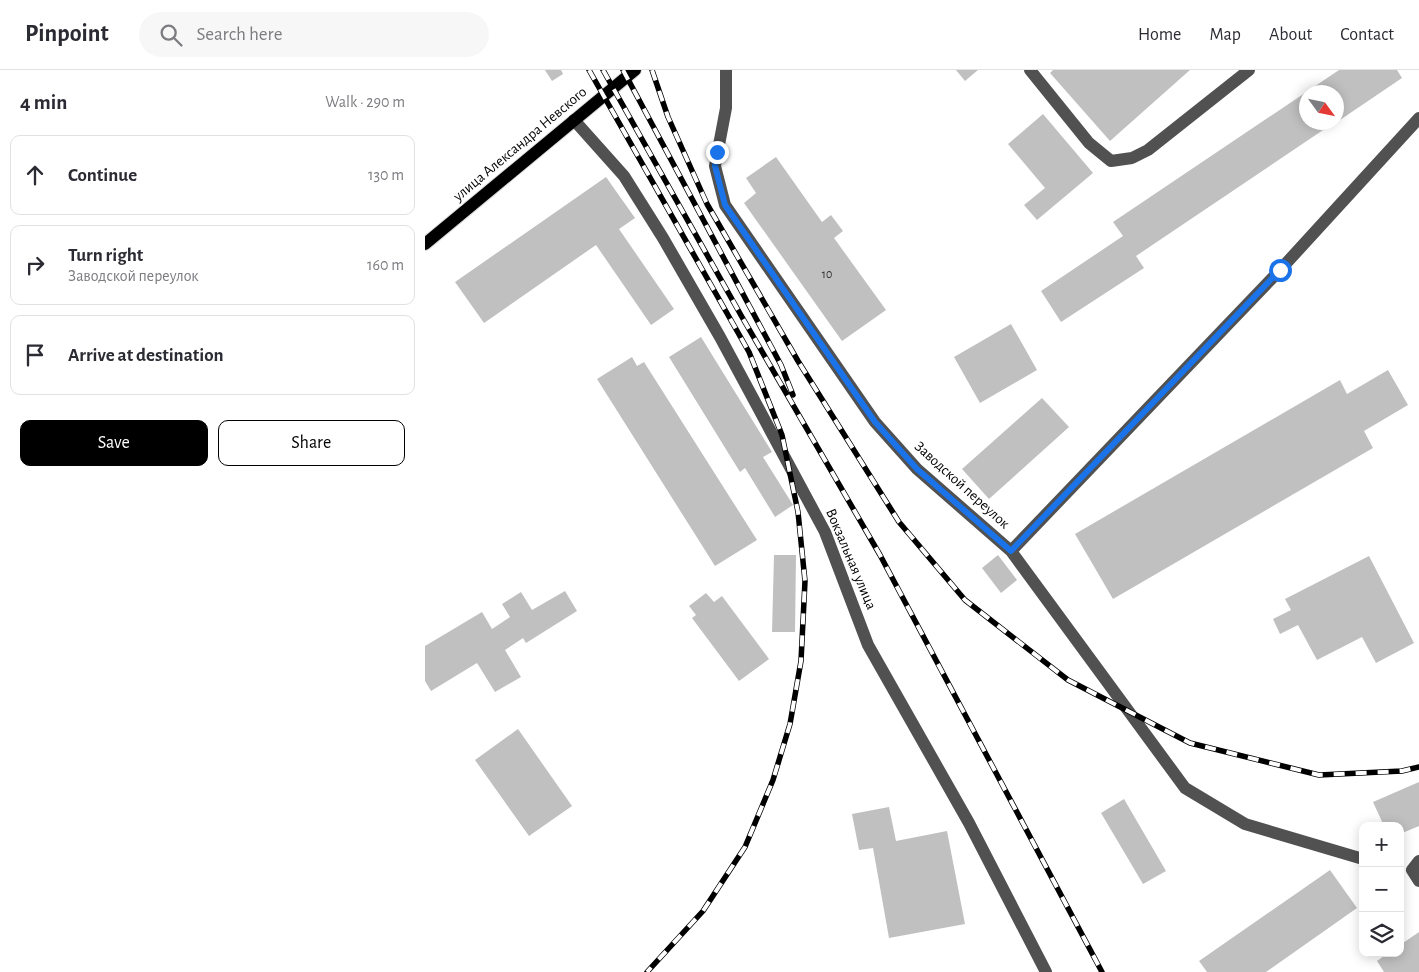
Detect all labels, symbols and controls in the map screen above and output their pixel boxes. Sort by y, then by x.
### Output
search box [139,12,489,57]
icon: search [157,21,185,49]
text: Pinpoint [25,22,109,46]
text: Search here [197,25,283,44]
text: Home [1138,26,1181,44]
text: Map [1209,26,1241,44]
text: About [1269,26,1312,44]
text: Contact [1340,26,1394,44]
street label: улица Александра Невского [450,84,589,205]
north arrow [1299,85,1344,130]
text: 4 min [20,92,67,113]
text: Walk · 290 m [325,94,405,110]
route end [706,141,729,164]
icon: ahead [21,161,49,189]
text: Continue [68,166,137,185]
text: 130 m [368,167,404,183]
text: Turn right [68,246,143,265]
icon: right [21,251,49,279]
text: 160 m [367,257,404,273]
route start [1269,259,1292,282]
text: Заводской переулок [68,268,199,284]
house number: 10 [822,268,832,280]
icon: arrive [21,341,49,369]
text: Arrive at destination [68,346,224,365]
button: Save [20,420,208,466]
button: Share [218,420,405,466]
street label: Заводской переулок [911,438,1013,532]
street label: Вокзальная улица [823,506,879,612]
map controls [1359,822,1404,957]
button: + [1359,822,1404,867]
button: − [1359,867,1404,912]
button: layers [1359,912,1404,957]

